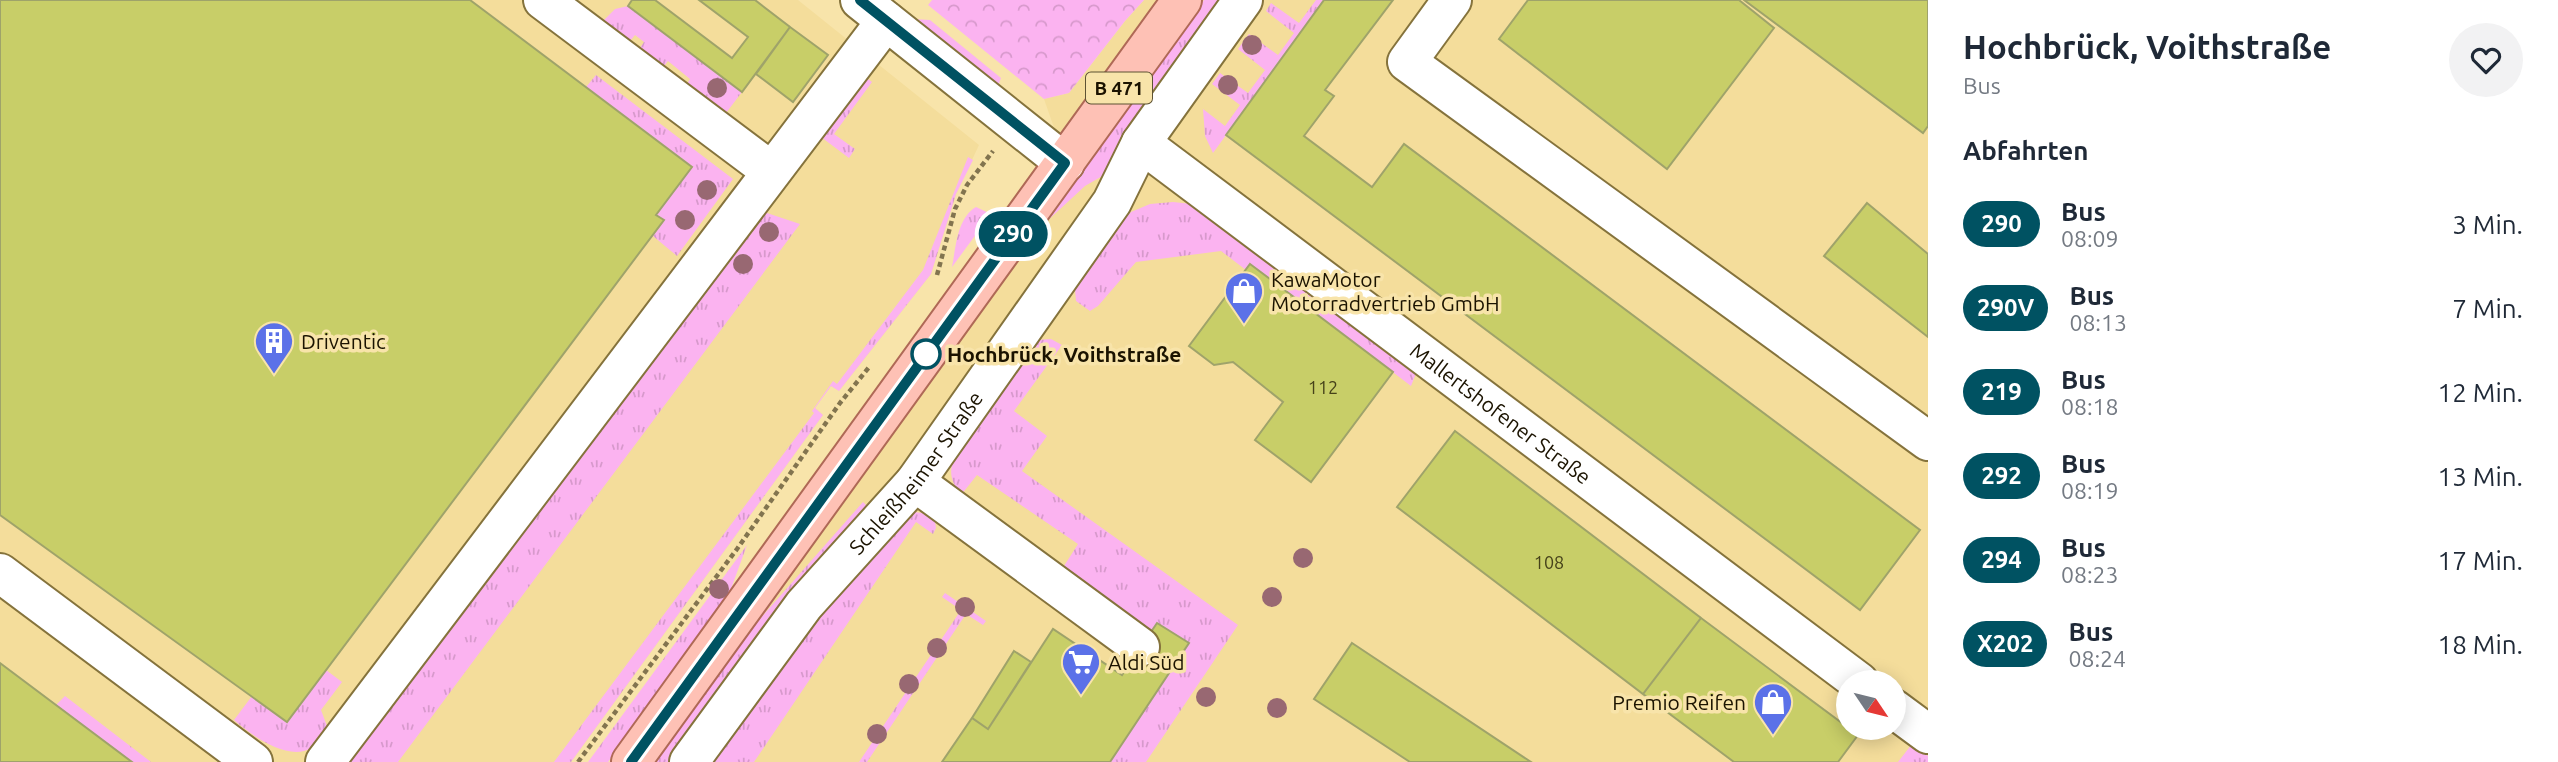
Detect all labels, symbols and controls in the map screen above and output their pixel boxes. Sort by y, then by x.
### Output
button: heart [2449,23,2523,97]
text: Hochbrück, Voithstraße [1963,28,2331,65]
road number: B 471 [1086,72,1152,104]
text: Bus [1963,73,2001,98]
text: Abfahrten [1963,136,2088,165]
text: Bus [2061,197,2106,226]
text: 290 [1981,210,2022,237]
text: 3 Min. [2452,210,2523,239]
line badge: 290 [973,211,1053,257]
text: 290 [993,220,1033,247]
text: 08:09 [2061,226,2119,251]
place label: KawaMotor Motorradvertrieb GmbH [1271,267,1500,315]
shop icon: KawaMotor Motorradvertrieb GmbH [1223,270,1265,325]
text: Bus [2069,281,2114,310]
text: 290V [1977,294,2034,321]
text: 7 Min. [2452,294,2523,323]
text: 08:13 [2069,310,2127,335]
building icon: Driventic [253,320,295,375]
place label: Driventic [301,329,386,353]
street label: Mallertshofener Straße [1406,338,1596,489]
marker: Hochbrück, Voithstraße [911,339,941,369]
place label: Hochbrück, Voithstraße [947,342,1181,366]
text: Bus [2061,365,2106,394]
house number: 112 [1308,377,1338,397]
text: 219 [1981,378,2022,405]
text: 12 Min. [2438,378,2523,407]
street label: Schleißheimer Straße [844,387,987,559]
text: 08:18 [2061,394,2119,419]
text: Bus [2061,449,2106,478]
text: 292 [1981,462,2022,489]
text: 13 Min. [2438,462,2523,491]
text: 08:19 [2061,478,2119,503]
text: Bus [2061,533,2106,562]
text: 294 [1981,546,2022,573]
text: 17 Min. [2438,546,2523,575]
house number: 108 [1534,552,1564,572]
text: 08:23 [2061,562,2119,587]
text: Bus [2068,617,2113,646]
text: X202 [1977,630,2033,657]
text: 18 Min. [2438,630,2523,659]
supermarket icon: Aldi Süd [1060,641,1102,696]
text: 08:24 [2068,646,2126,671]
place label: Aldi Süd [1108,650,1185,674]
north arrow [1836,670,1906,740]
map controls [1836,670,1906,740]
shop icon: Premio Reifen [1752,681,1794,736]
place label: Premio Reifen [1612,690,1746,714]

